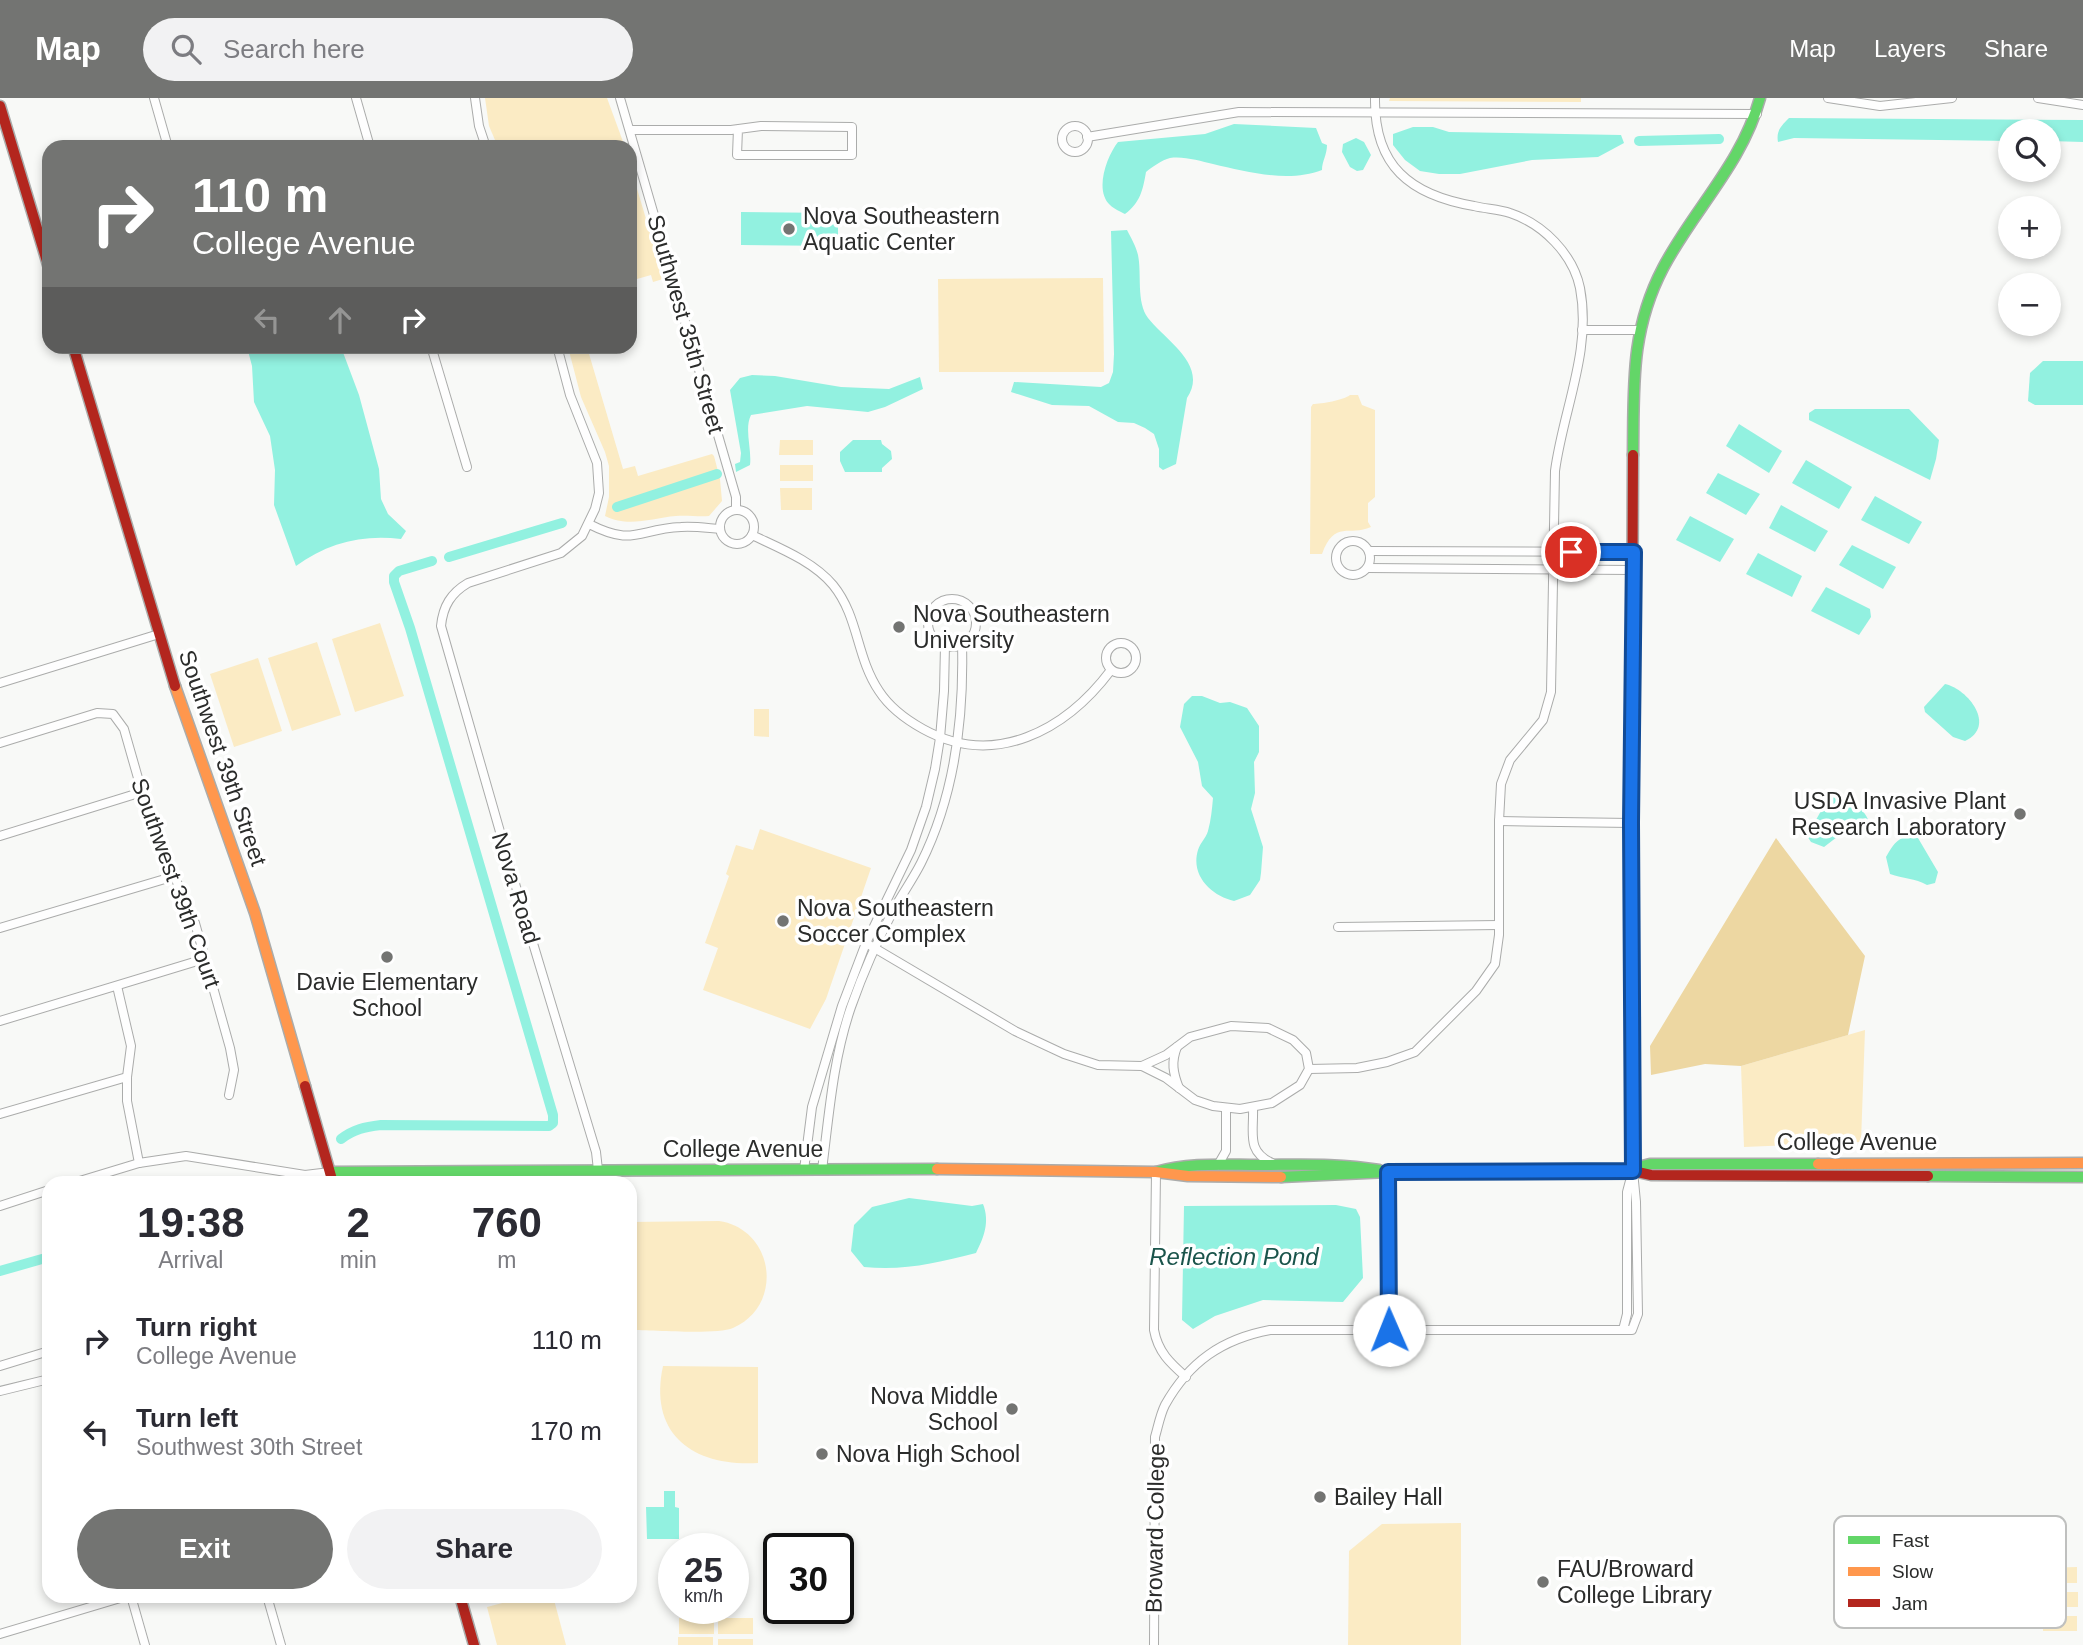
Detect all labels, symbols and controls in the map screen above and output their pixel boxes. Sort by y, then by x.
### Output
search box [143,18,633,81]
text: Map [35,30,101,67]
icon: search [167,30,205,68]
text: Search here [223,34,365,64]
text: Map [1789,35,1836,62]
text: Layers [1874,35,1946,62]
text: Share [1984,35,2048,62]
map controls [1998,119,2061,336]
button: search [1998,119,2061,182]
icon: right [77,168,168,259]
text: 110 m [192,168,328,222]
button: + [1998,196,2061,259]
place label: Nova Southeastern Aquatic Center [803,203,1000,255]
street label: Southwest 35th Street [642,212,730,437]
marker: Nova Southeastern Aquatic Center [781,221,797,237]
text: College Avenue [192,225,416,261]
button: − [1998,273,2061,336]
icon: left [248,301,286,339]
icon: ahead [321,301,359,339]
icon: right [394,301,432,339]
pin [1541,522,1601,582]
icon: arrive [1552,533,1590,571]
place label: Nova Southeastern University [913,601,1110,653]
marker: Nova Southeastern University [891,619,907,635]
street label: Southwest 39th Street [174,647,272,870]
street label: Southwest 39th Court [126,775,226,992]
place label: USDA Invasive Plant Research Laboratory [1791,788,2007,840]
marker: USDA Invasive Plant Research Laboratory [2012,806,2028,822]
street label: Nova Road [487,829,545,947]
place label: Nova Southeastern Soccer Complex [797,895,994,947]
marker: Nova Southeastern Soccer Complex [775,913,791,929]
marker: Davie Elementary School [379,949,395,965]
place label: Davie Elementary School [296,969,478,1021]
street label: College Avenue [1777,1129,1937,1155]
street label: College Avenue [663,1136,823,1162]
text: 19:38 [137,1199,245,1246]
text: 2 [346,1199,370,1246]
text: 760 [472,1199,542,1246]
water label: Reflection Pond [1149,1243,1319,1270]
text: Arrival [158,1247,223,1273]
text: min [340,1247,377,1273]
text: m [497,1247,516,1273]
position arrow [1352,1293,1426,1367]
text: Turn right [136,1312,257,1342]
icon: right [77,1322,115,1360]
text: 110 m [532,1325,602,1355]
text: College Avenue [136,1343,297,1369]
place label: Nova Middle School [870,1383,998,1435]
marker: Nova Middle School [1004,1401,1020,1417]
text: Turn left [136,1403,238,1433]
icon: left [77,1413,115,1451]
text: 170 m [530,1416,602,1446]
text: Southwest 30th Street [136,1434,362,1460]
place label: Nova High School [836,1441,1020,1467]
street label: Broward College [1141,1443,1169,1613]
marker: Nova High School [814,1446,830,1462]
place label: Bailey Hall [1334,1484,1443,1510]
marker: Bailey Hall [1312,1489,1328,1505]
button: Exit [77,1509,333,1589]
button: Share [347,1509,602,1589]
legend [1834,1516,2066,1628]
text: Fast [1892,1530,1930,1551]
speed limit sign: 30 [763,1533,854,1624]
text: 25 [684,1550,723,1589]
place label: FAU/Broward College Library [1557,1556,1712,1608]
text: Slow [1892,1561,1933,1582]
marker: FAU/Broward College Library [1535,1574,1551,1590]
text: km/h [684,1586,723,1606]
text: Jam [1892,1593,1928,1614]

